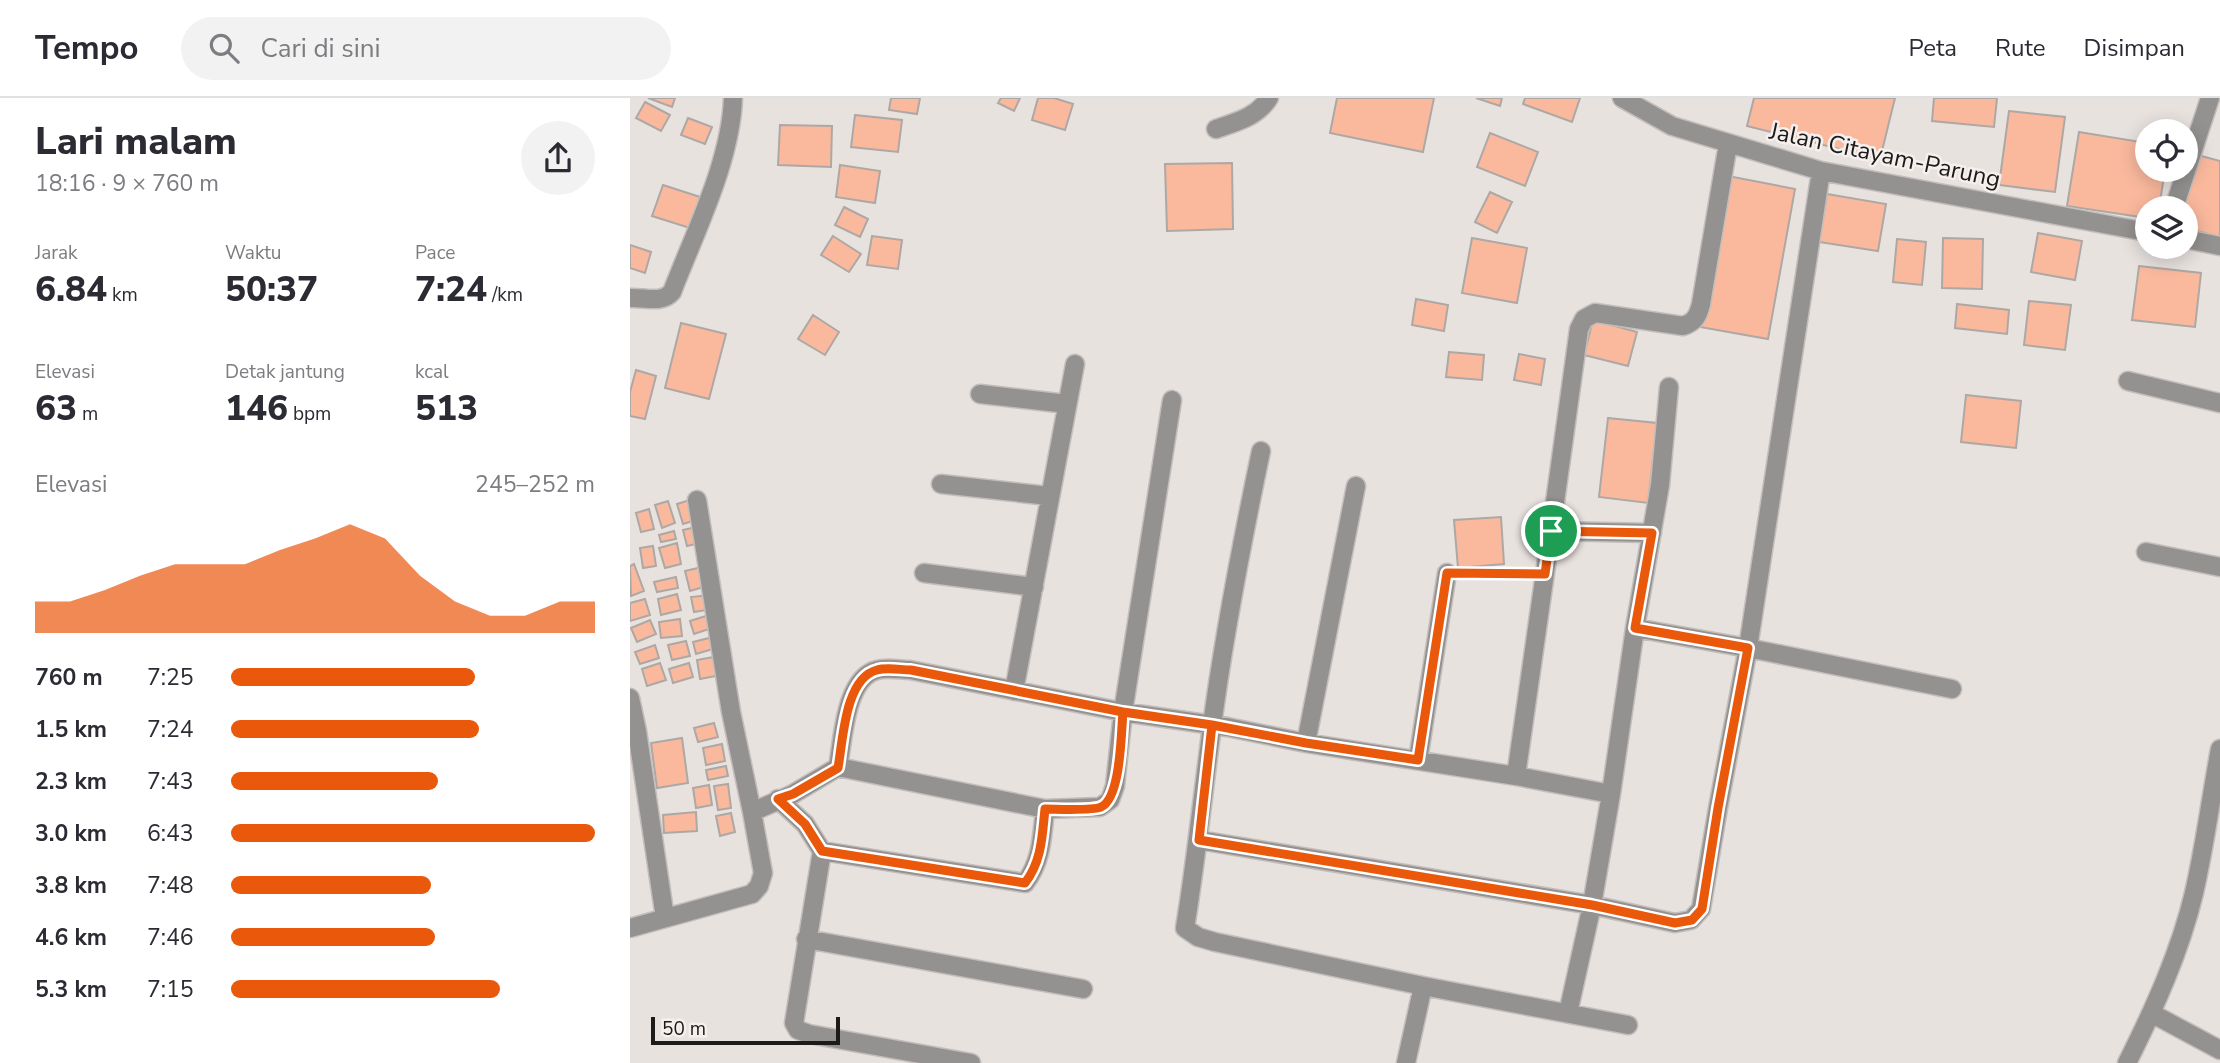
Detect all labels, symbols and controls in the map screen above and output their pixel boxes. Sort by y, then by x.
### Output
search box [181,17,671,80]
text: Tempo [35,26,139,71]
icon: search [205,29,243,67]
text: Cari di sini [261,31,381,66]
text: Peta [1908,32,1957,64]
text: Rute [1995,32,2046,64]
text: Disimpan [2084,32,2185,64]
street label: Jalan Citayam-Parung [1766,115,2003,195]
text: Lari malam [35,116,237,167]
map controls [2135,119,2198,259]
button: locate [2135,119,2198,182]
button: share [521,121,595,195]
text: 18:16 · 9 × 760 m [35,168,219,199]
button: layers [2135,196,2198,259]
text: Jarak [35,240,78,266]
text: Waktu [225,240,281,266]
text: Pace [415,240,455,266]
text: 6.84 [35,266,107,313]
text: 50:37 [225,266,318,313]
text: 7:24 [415,266,487,313]
text: km [107,282,138,308]
text: /km [487,282,523,308]
text: Elevasi [35,359,95,385]
text: Detak jantung [225,359,345,385]
text: kcal [415,359,449,385]
text: 63 [35,385,77,432]
text: 146 [225,385,288,432]
text: 513 [415,385,478,432]
text: m [77,401,98,427]
text: bpm [288,401,331,427]
text: Elevasi [35,469,107,500]
text: 245–252 m [475,469,595,500]
pin [1521,501,1581,561]
icon: arrive [1532,512,1570,550]
text: 760 m [35,662,103,693]
text: 7:25 [147,662,194,693]
text: 1.5 km [35,714,107,745]
text: 7:24 [147,714,194,745]
text: 2.3 km [35,766,107,797]
text: 7:43 [147,766,194,797]
text: 3.0 km [35,818,107,849]
text: 6:43 [147,818,194,849]
text: 3.8 km [35,870,107,901]
text: 7:48 [147,870,194,901]
text: 4.6 km [35,922,107,953]
text: 7:46 [147,922,194,953]
text: 5.3 km [35,974,107,1005]
text: 7:15 [147,974,194,1005]
scale bar [651,1014,840,1046]
text: 50 m [662,1016,706,1042]

